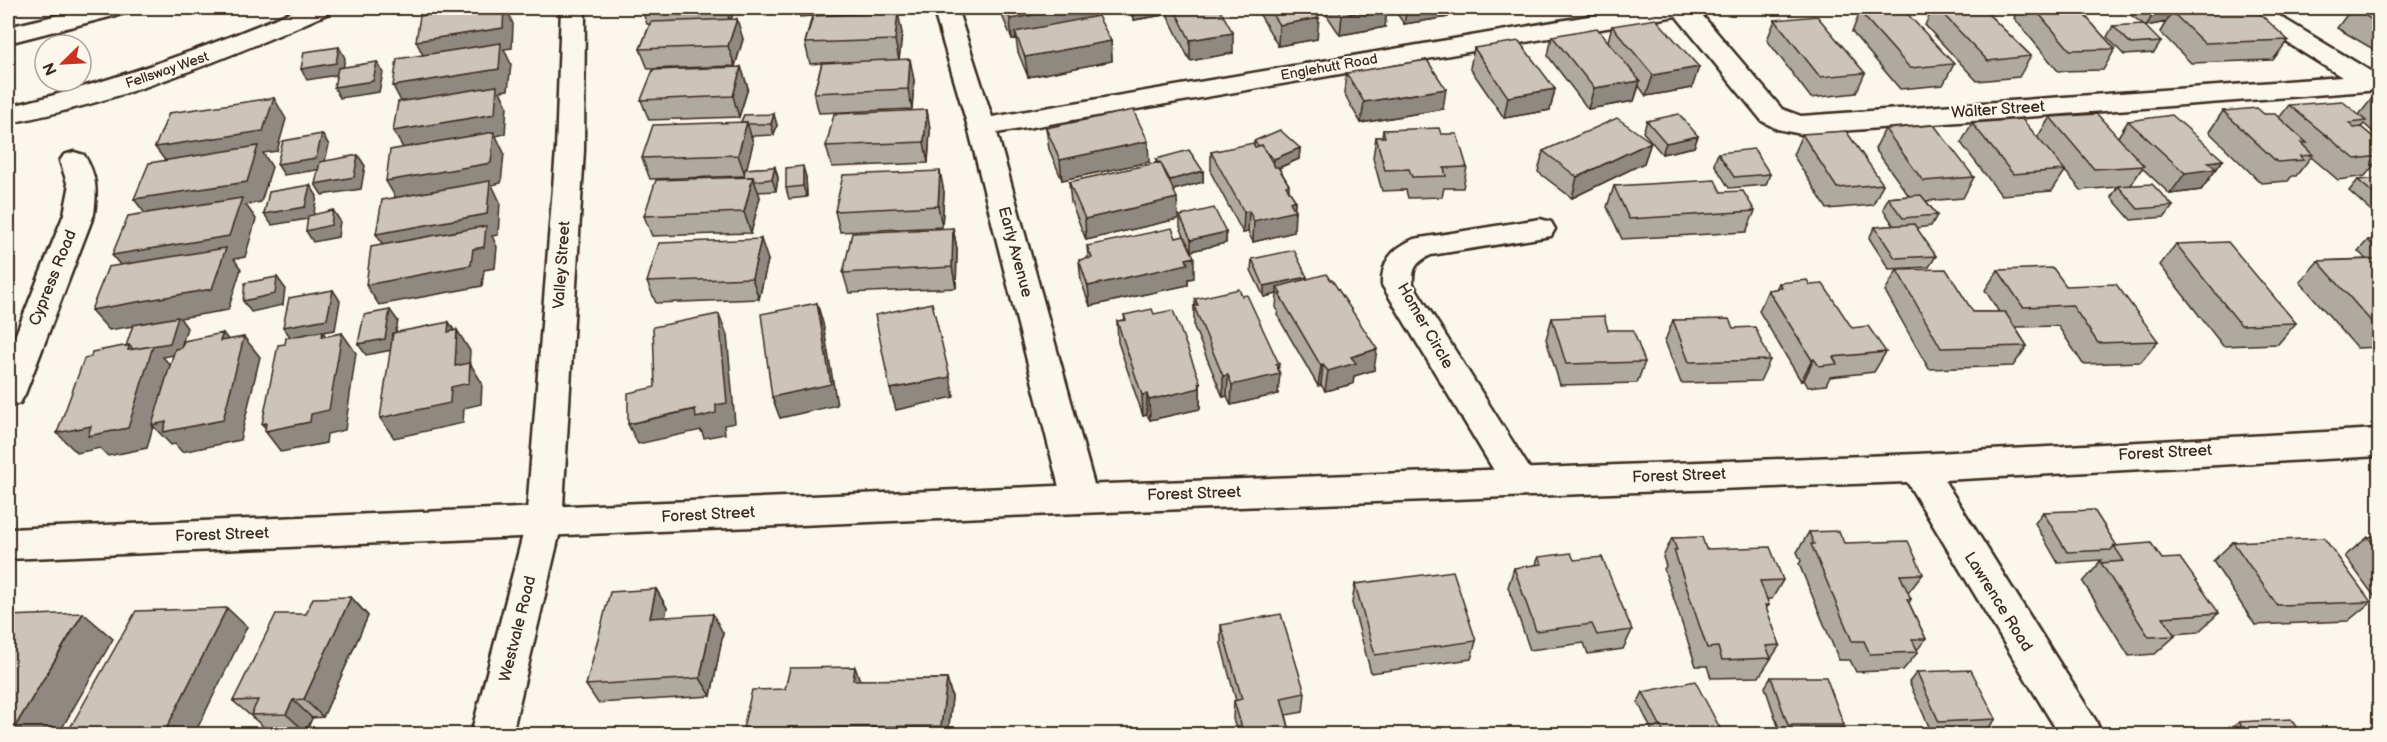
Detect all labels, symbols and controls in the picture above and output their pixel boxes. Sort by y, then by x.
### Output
north arrow [33,33,93,93]
street label: Fellsway West [123,48,211,92]
street label: Englehutt Road [1279,50,1379,84]
text: N [40,59,62,78]
street label: Walter Street [1950,97,2046,123]
street label: Early Avenue [994,205,1036,300]
street label: Valley Street [549,220,575,310]
street label: Cypress Road [25,227,81,329]
street label: Homer Circle [1393,280,1457,373]
street label: Forest Street [2118,441,2212,465]
street label: Forest Street [1632,465,1726,487]
street label: Forest Street [1147,483,1241,505]
street label: Forest Street [661,503,755,527]
street label: Forest Street [175,524,269,546]
street label: Lawrence Road [1960,549,2036,655]
street label: Westvale Road [496,574,540,684]

